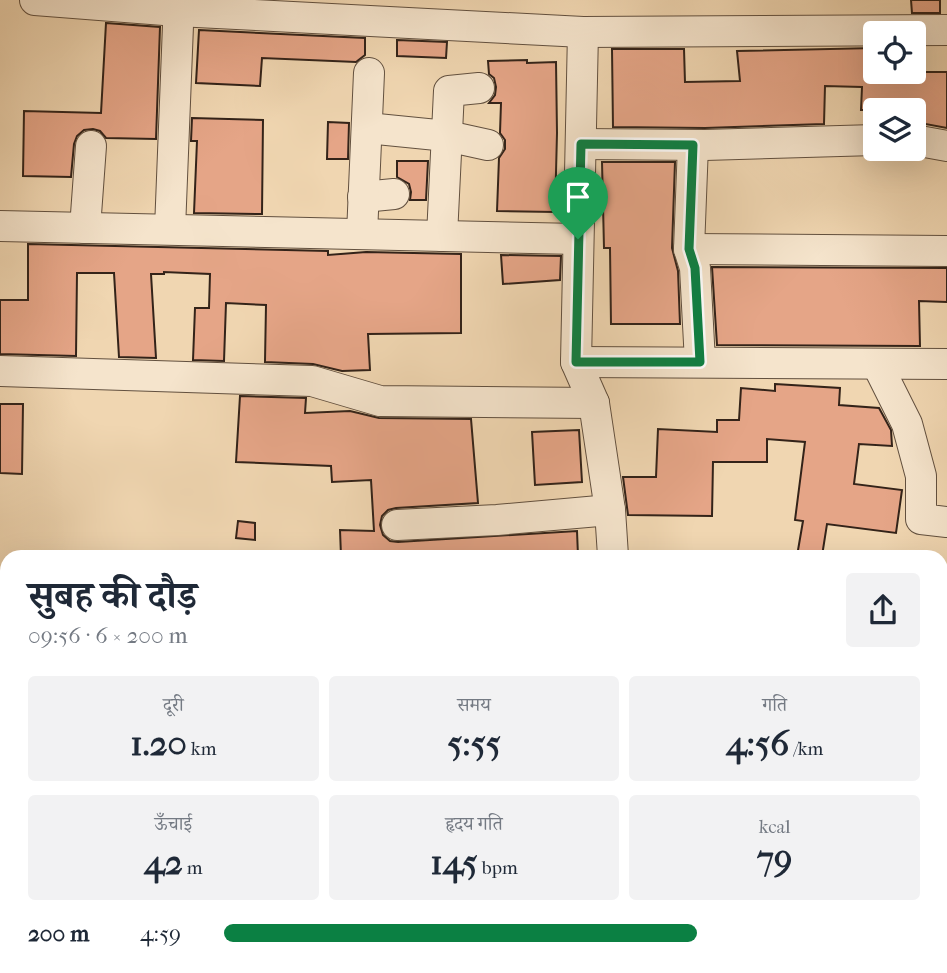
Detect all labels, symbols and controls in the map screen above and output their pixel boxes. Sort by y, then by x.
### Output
map controls [863,21,926,161]
button: locate [863,21,926,84]
button: layers [863,98,926,161]
pin [548,167,608,239]
icon: arrive [559,178,597,216]
text: सुबह की दौड़ [28,573,197,618]
button: share [846,573,920,647]
text: 09:56 · 6 × 200 m [28,622,188,649]
text: दूरी [163,694,184,716]
text: समय [457,694,491,716]
text: गति [762,694,787,716]
text: 1.20 [130,723,187,764]
text: 5:55 [447,723,501,764]
text: 4:56 [726,723,789,764]
text: km [187,738,216,760]
text: /km [789,738,823,760]
text: ऊँचाई [155,813,192,835]
text: हृदय गति [445,813,503,835]
text: kcal [759,816,791,838]
text: 79 [757,838,792,879]
text: 42 [144,842,183,883]
text: 145 [430,842,478,883]
text: m [183,857,203,879]
text: bpm [478,857,518,879]
text: 200 m [28,920,89,947]
text: 4:59 [140,920,181,947]

